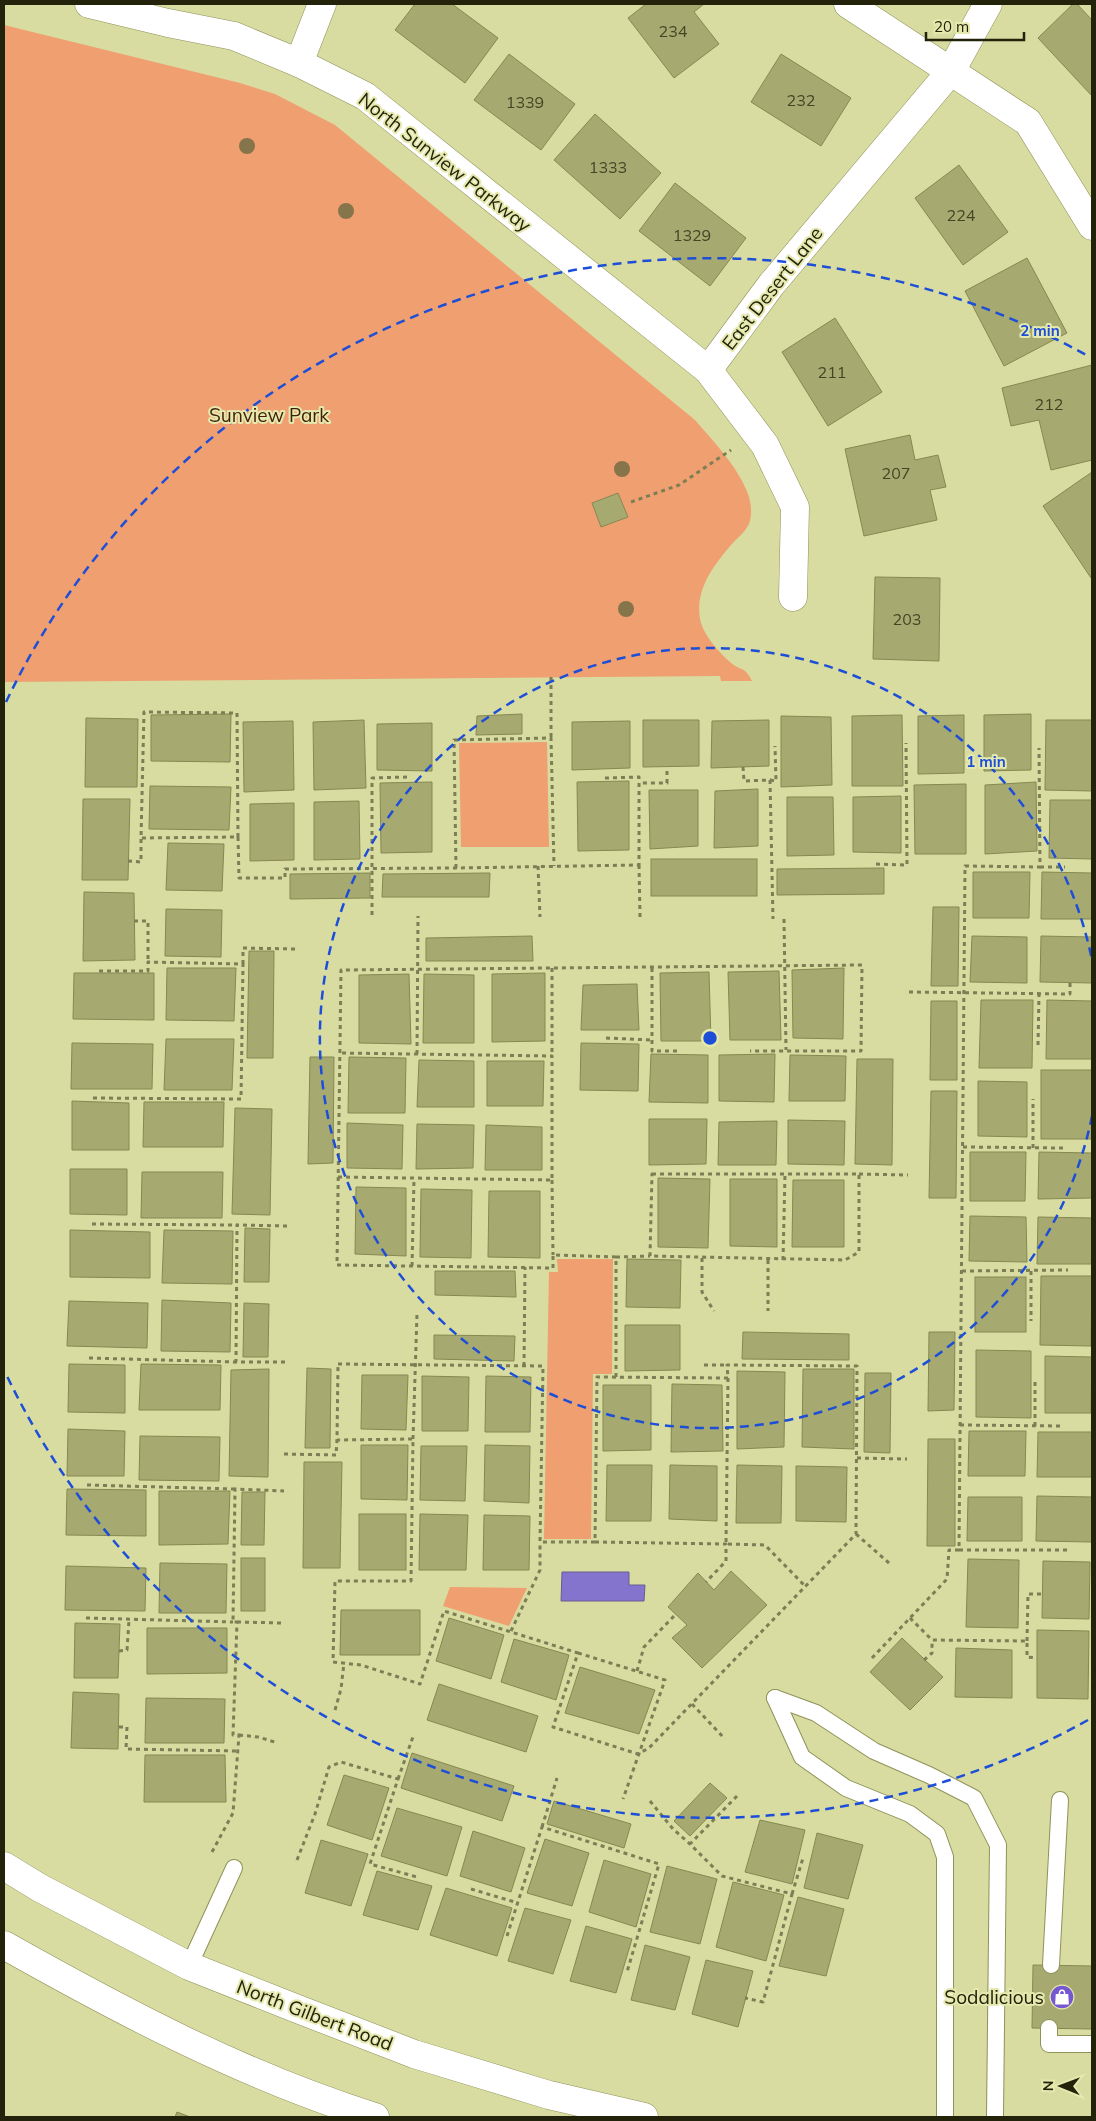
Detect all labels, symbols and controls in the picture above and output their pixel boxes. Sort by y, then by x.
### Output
scale bar [926,10,1024,42]
text: 20 m [934,17,969,36]
house number: 234 [659,21,688,41]
street label: North Sunview Parkway [354,87,536,237]
house number: 232 [787,90,815,110]
house number: 1339 [506,92,544,112]
house number: 1333 [589,157,627,177]
house number: 224 [947,205,976,225]
street label: East Desert Lane [716,222,828,354]
house number: 1329 [673,225,711,245]
text: 2 min [1020,321,1060,340]
house number: 211 [818,362,846,382]
house number: 212 [1035,394,1063,414]
park label: Sunview Park [209,403,329,427]
house number: 207 [882,463,910,483]
house number: 203 [893,609,921,629]
text: 1 min [966,752,1006,771]
centre of rings [701,1029,719,1047]
street label: North Gilbert Road [233,1974,397,2056]
shop icon: Sodalicious [1049,1984,1075,2010]
place label: Sodalicious [944,1985,1044,2009]
north arrow [1036,2061,1086,2111]
text: N [1039,2080,1057,2091]

